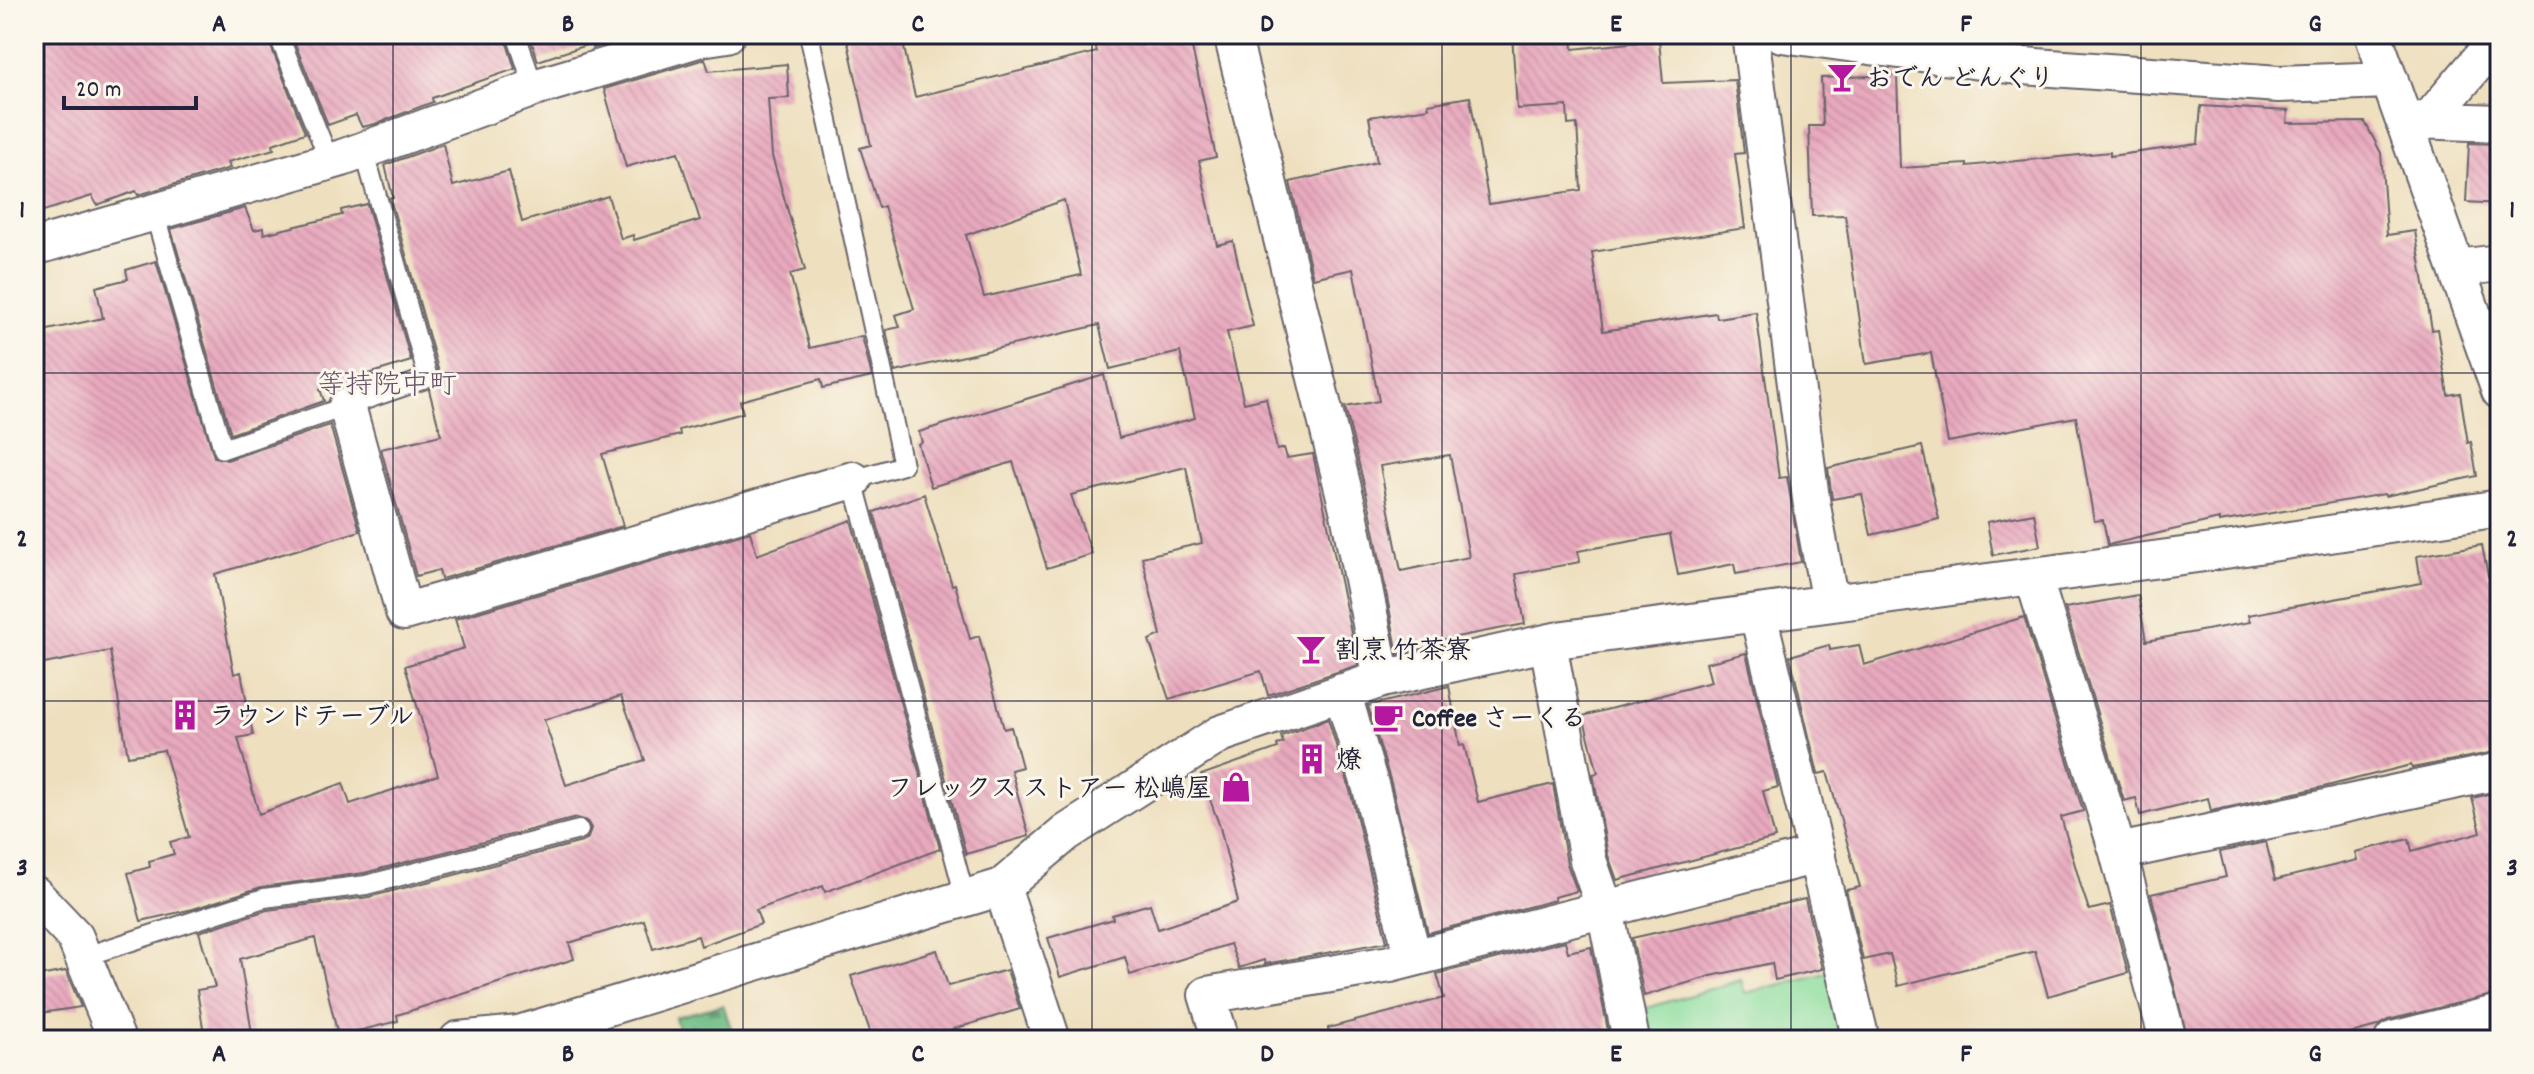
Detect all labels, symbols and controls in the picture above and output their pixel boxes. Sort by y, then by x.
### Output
text: A [212,7,226,44]
text: B [562,7,574,44]
text: C [912,7,925,44]
text: D [1260,7,1274,44]
text: E [1610,7,1622,44]
text: F [1960,7,1972,44]
text: G [2308,7,2322,44]
scale bar [64,60,196,110]
bar icon: おでん どんぐり [1825,60,1859,94]
place label: おでん どんぐり [1866,62,2055,99]
text: 20 m [76,74,122,108]
text: 1 [19,193,25,230]
text: 1 [2509,193,2515,230]
district label: 等持院中町 [317,368,457,408]
text: 2 [16,522,28,559]
text: 2 [2506,522,2518,559]
bar icon: 割烹 竹茶寮 [1294,632,1328,666]
place label: 割烹 竹茶寮 [1335,634,1471,671]
building icon: ラウンドテーブル [168,698,202,732]
place label: ラウンドテーブル [209,700,414,737]
cafe icon: Coffee さーくる [1371,700,1405,734]
place label: Coffee さーくる [1412,702,1587,739]
building icon: 燎 [1295,742,1329,776]
place label: 燎 [1336,744,1362,781]
shop icon: フレックス ストアー 松嶋屋 [1219,770,1253,804]
place label: フレックス ストアー 松嶋屋 [887,772,1212,809]
text: 3 [16,851,28,888]
text: 3 [2506,851,2518,888]
text: A [212,1037,226,1074]
text: B [562,1037,574,1074]
text: C [912,1037,925,1074]
text: D [1260,1037,1274,1074]
text: E [1610,1037,1622,1074]
text: F [1960,1037,1972,1074]
text: G [2308,1037,2322,1074]

